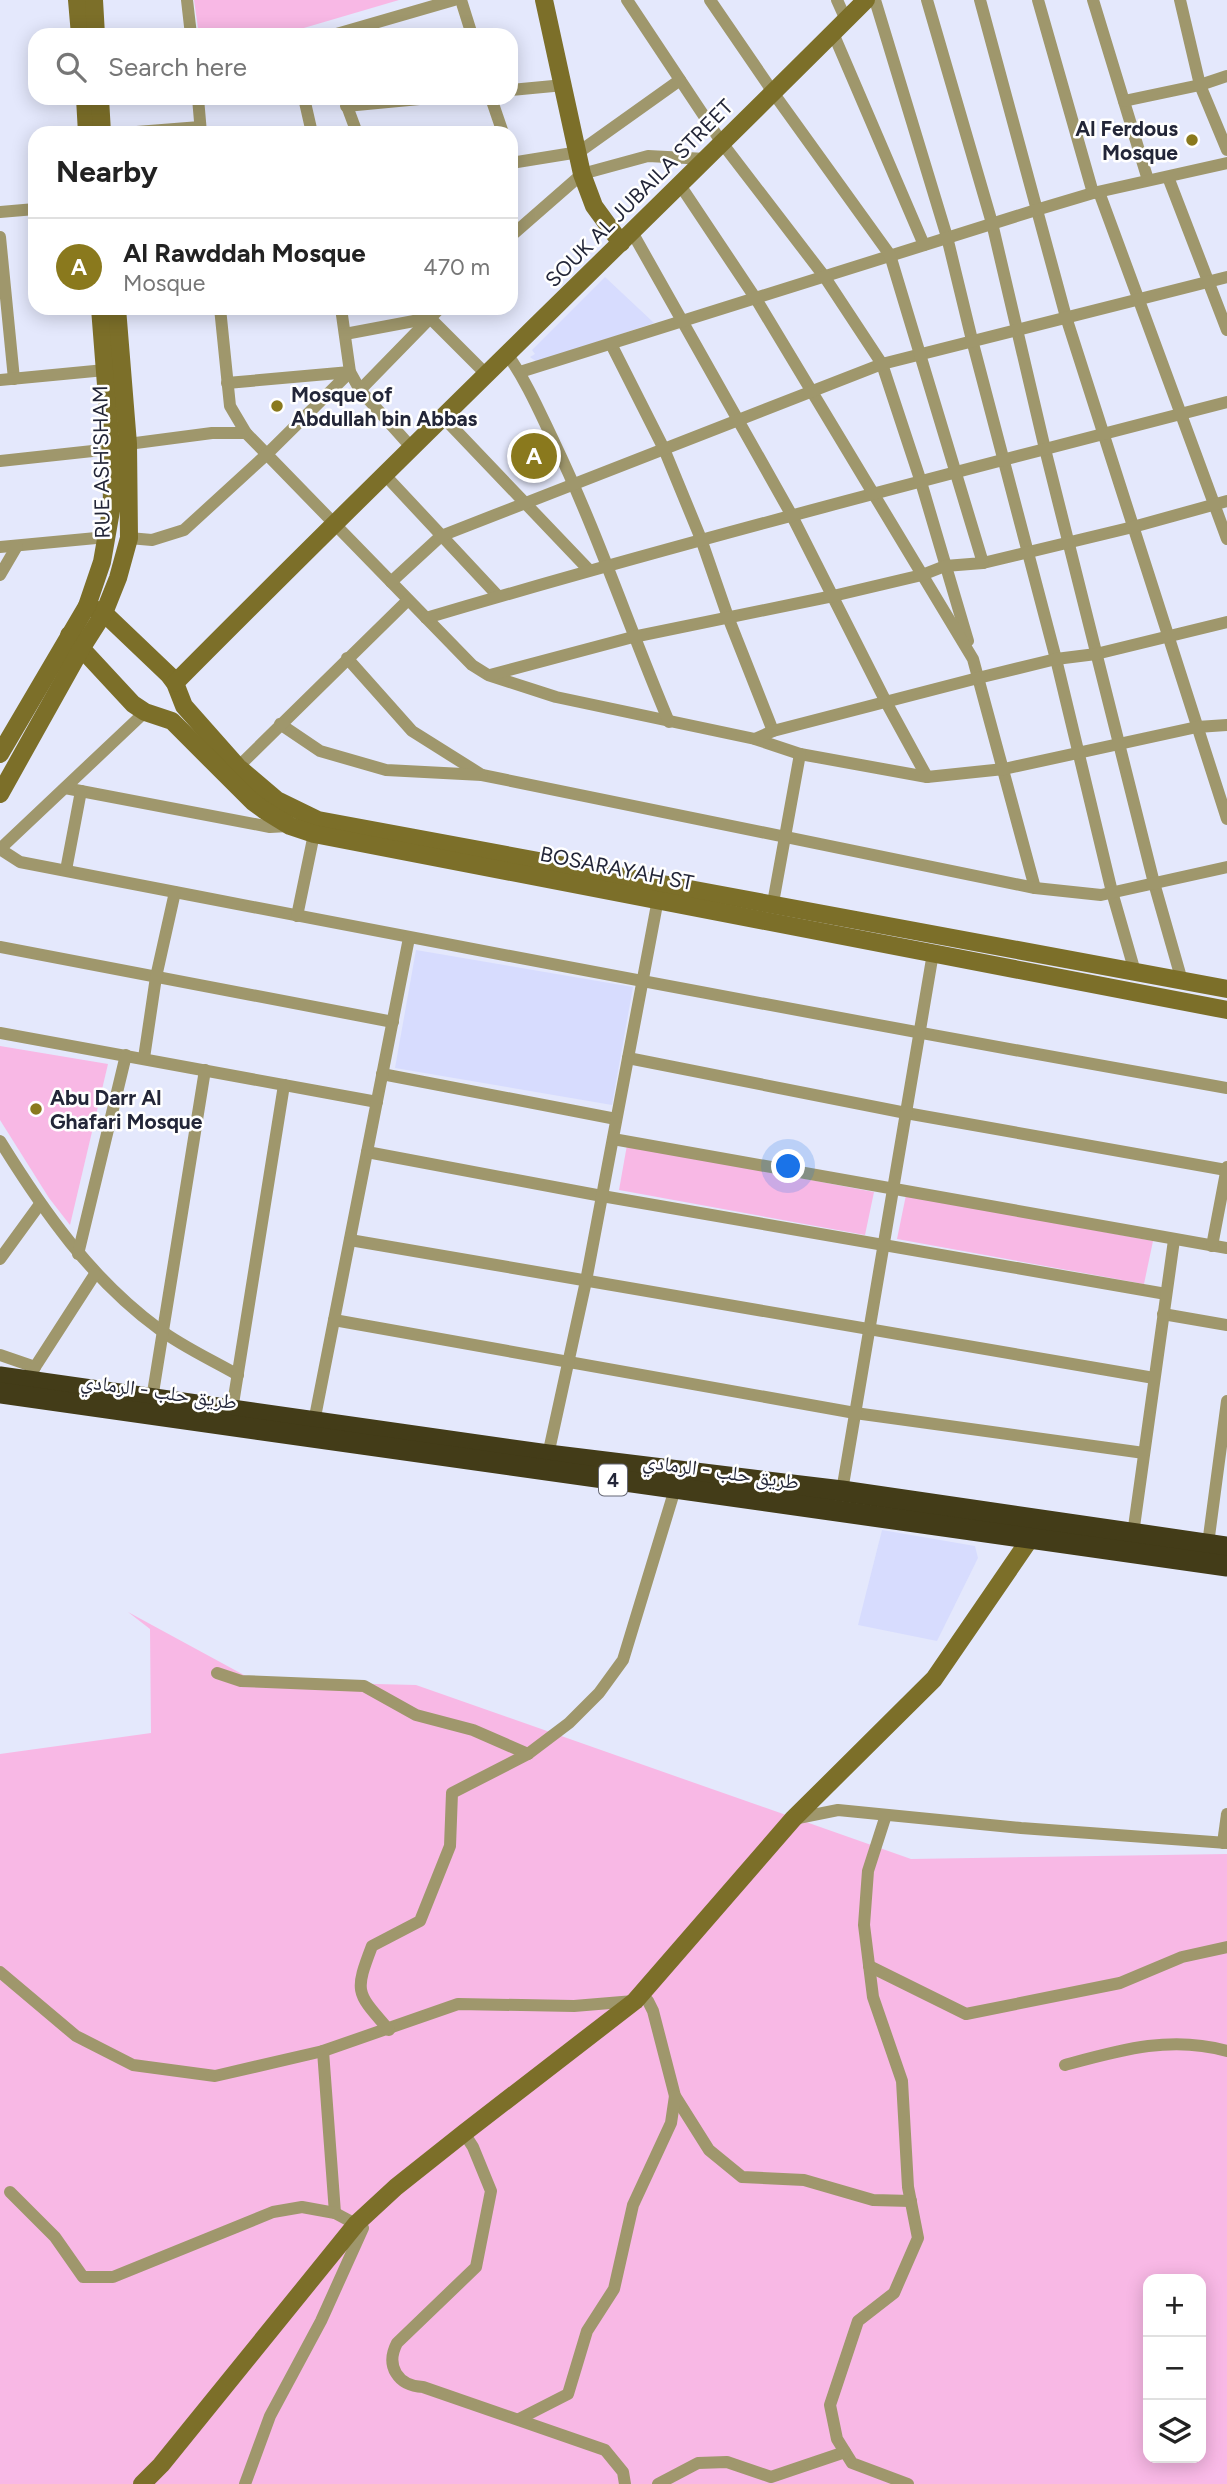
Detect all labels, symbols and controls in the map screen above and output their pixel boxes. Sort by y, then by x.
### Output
search box [28,28,518,105]
icon: search [52,48,90,86]
text: Search here [108,51,247,83]
street label: SOUK AL JUBAILA STREET [540,94,738,292]
place label: Al Ferdous Mosque [1075,116,1178,165]
marker: Al Ferdous Mosque [1184,132,1200,148]
text: Nearby [56,153,158,190]
text: Al Rawddah Mosque [123,237,366,269]
text: A [71,253,87,281]
text: 470 m [423,253,490,281]
text: Mosque [123,269,205,297]
place label: Mosque of Abdullah bin Abbas [291,382,478,431]
street label: RUE ASH'SHAM [87,385,115,539]
marker: Mosque of Abdullah bin Abbas [269,398,285,414]
pin: A [511,430,557,482]
street label: BOSARAYAH ST [538,841,696,895]
place label: Abu Darr Al Ghafari Mosque [50,1085,203,1134]
marker: Abu Darr Al Ghafari Mosque [28,1101,44,1117]
your location [771,1149,805,1183]
street label: طريق حلب - الرمادي [79,1368,239,1419]
street label: طريق حلب - الرمادي [641,1448,801,1499]
road number: 4 [599,1464,627,1496]
map controls [1143,2274,1206,2463]
button: + [1143,2274,1206,2337]
button: − [1143,2337,1206,2400]
button: layers [1143,2400,1206,2463]

